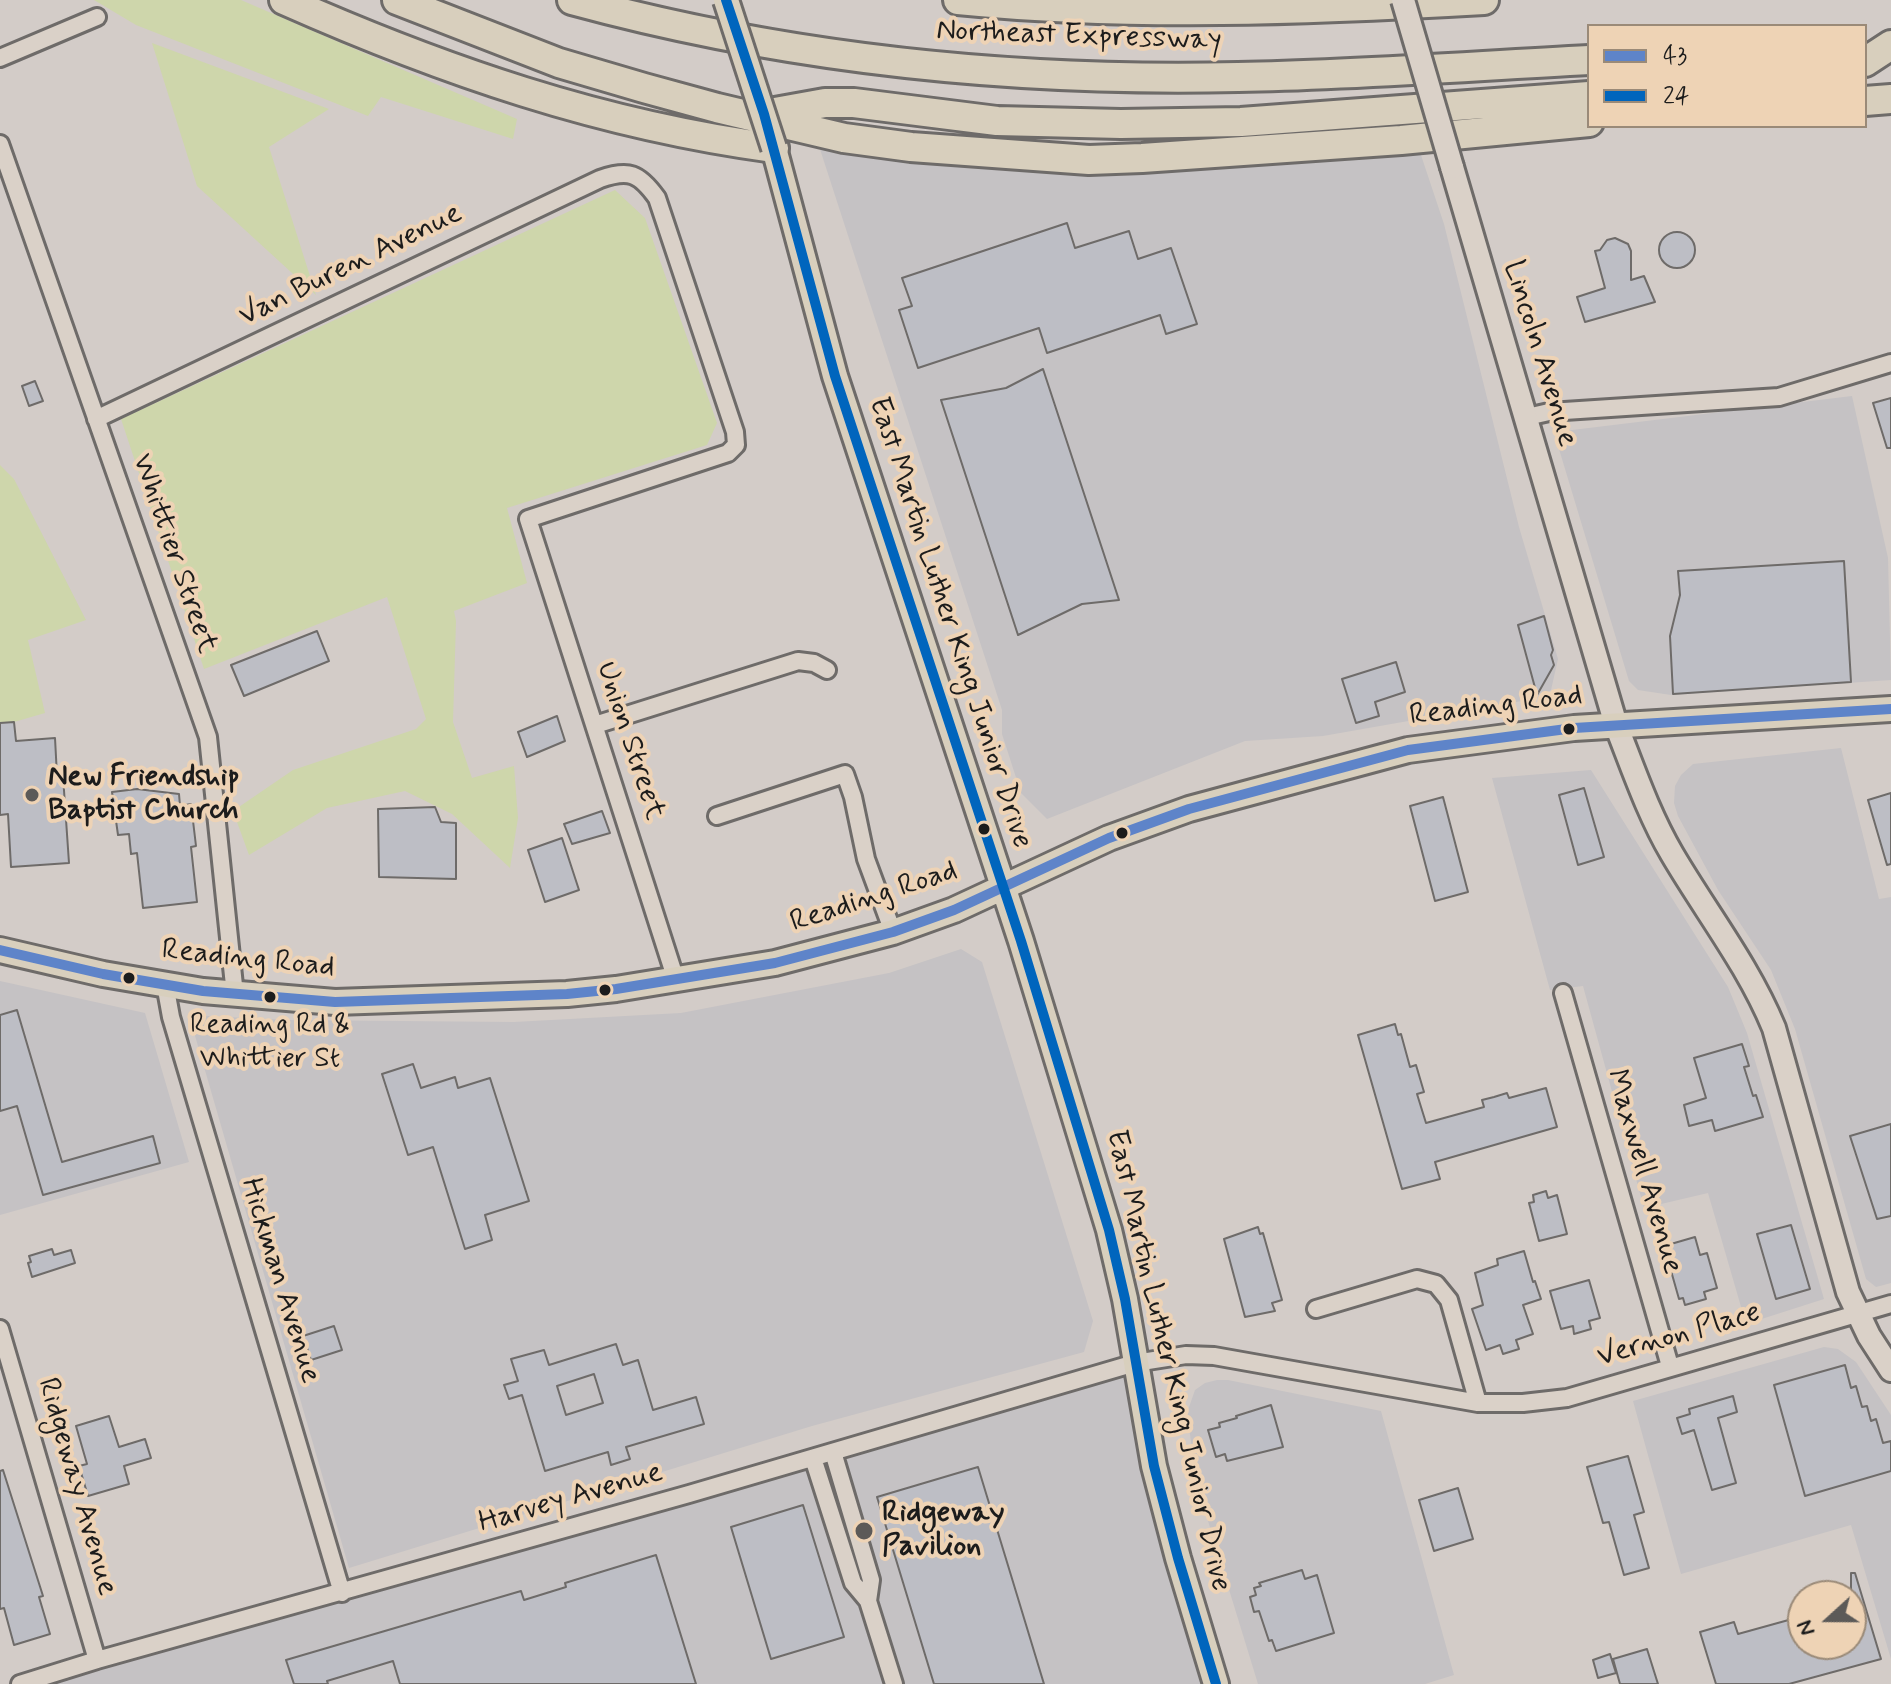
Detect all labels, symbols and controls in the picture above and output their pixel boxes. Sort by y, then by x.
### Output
street label: Northeast Expressway [936,14,1222,60]
legend [1587,24,1867,128]
text: 43 [1663,41,1687,72]
text: 24 [1663,81,1689,112]
street label: Van Buren Avenue [234,196,468,336]
street label: Lincoln Avenue [1494,257,1584,451]
street label: East Martin Luther King Junior Drive [859,393,1039,853]
street label: Whittier Street [122,450,224,658]
street label: Union Street [587,657,671,825]
street label: Reading Road [1408,679,1584,735]
unlabelled marker [1561,721,1577,737]
place label: New Friendship Baptist Church [48,760,239,830]
marker: New Friendship Baptist Church [23,786,41,804]
unlabelled marker [976,821,992,837]
unlabelled marker [1114,825,1130,841]
street label: Reading Road [786,854,962,942]
street label: Reading Road [160,933,336,987]
unlabelled marker [121,970,137,986]
unlabelled marker [597,982,613,998]
marker: Reading Rd & Whittier St [262,989,278,1005]
place label: Reading Rd & Whittier St [190,1009,350,1075]
street label: Maxwell Avenue [1597,1066,1689,1278]
street label: East Martin Luther King Junior Drive [1096,1127,1238,1595]
street label: Hickman Avenue [231,1174,327,1388]
street label: Vernon Place [1593,1296,1765,1376]
street label: Ridgeway Avenue [28,1374,124,1600]
street label: Harvey Avenue [475,1456,667,1542]
place label: Ridgeway Pavilion [882,1496,1004,1566]
marker: Ridgeway Pavilion [853,1520,875,1542]
north arrow [1787,1580,1867,1660]
text: N [1791,1616,1822,1640]

